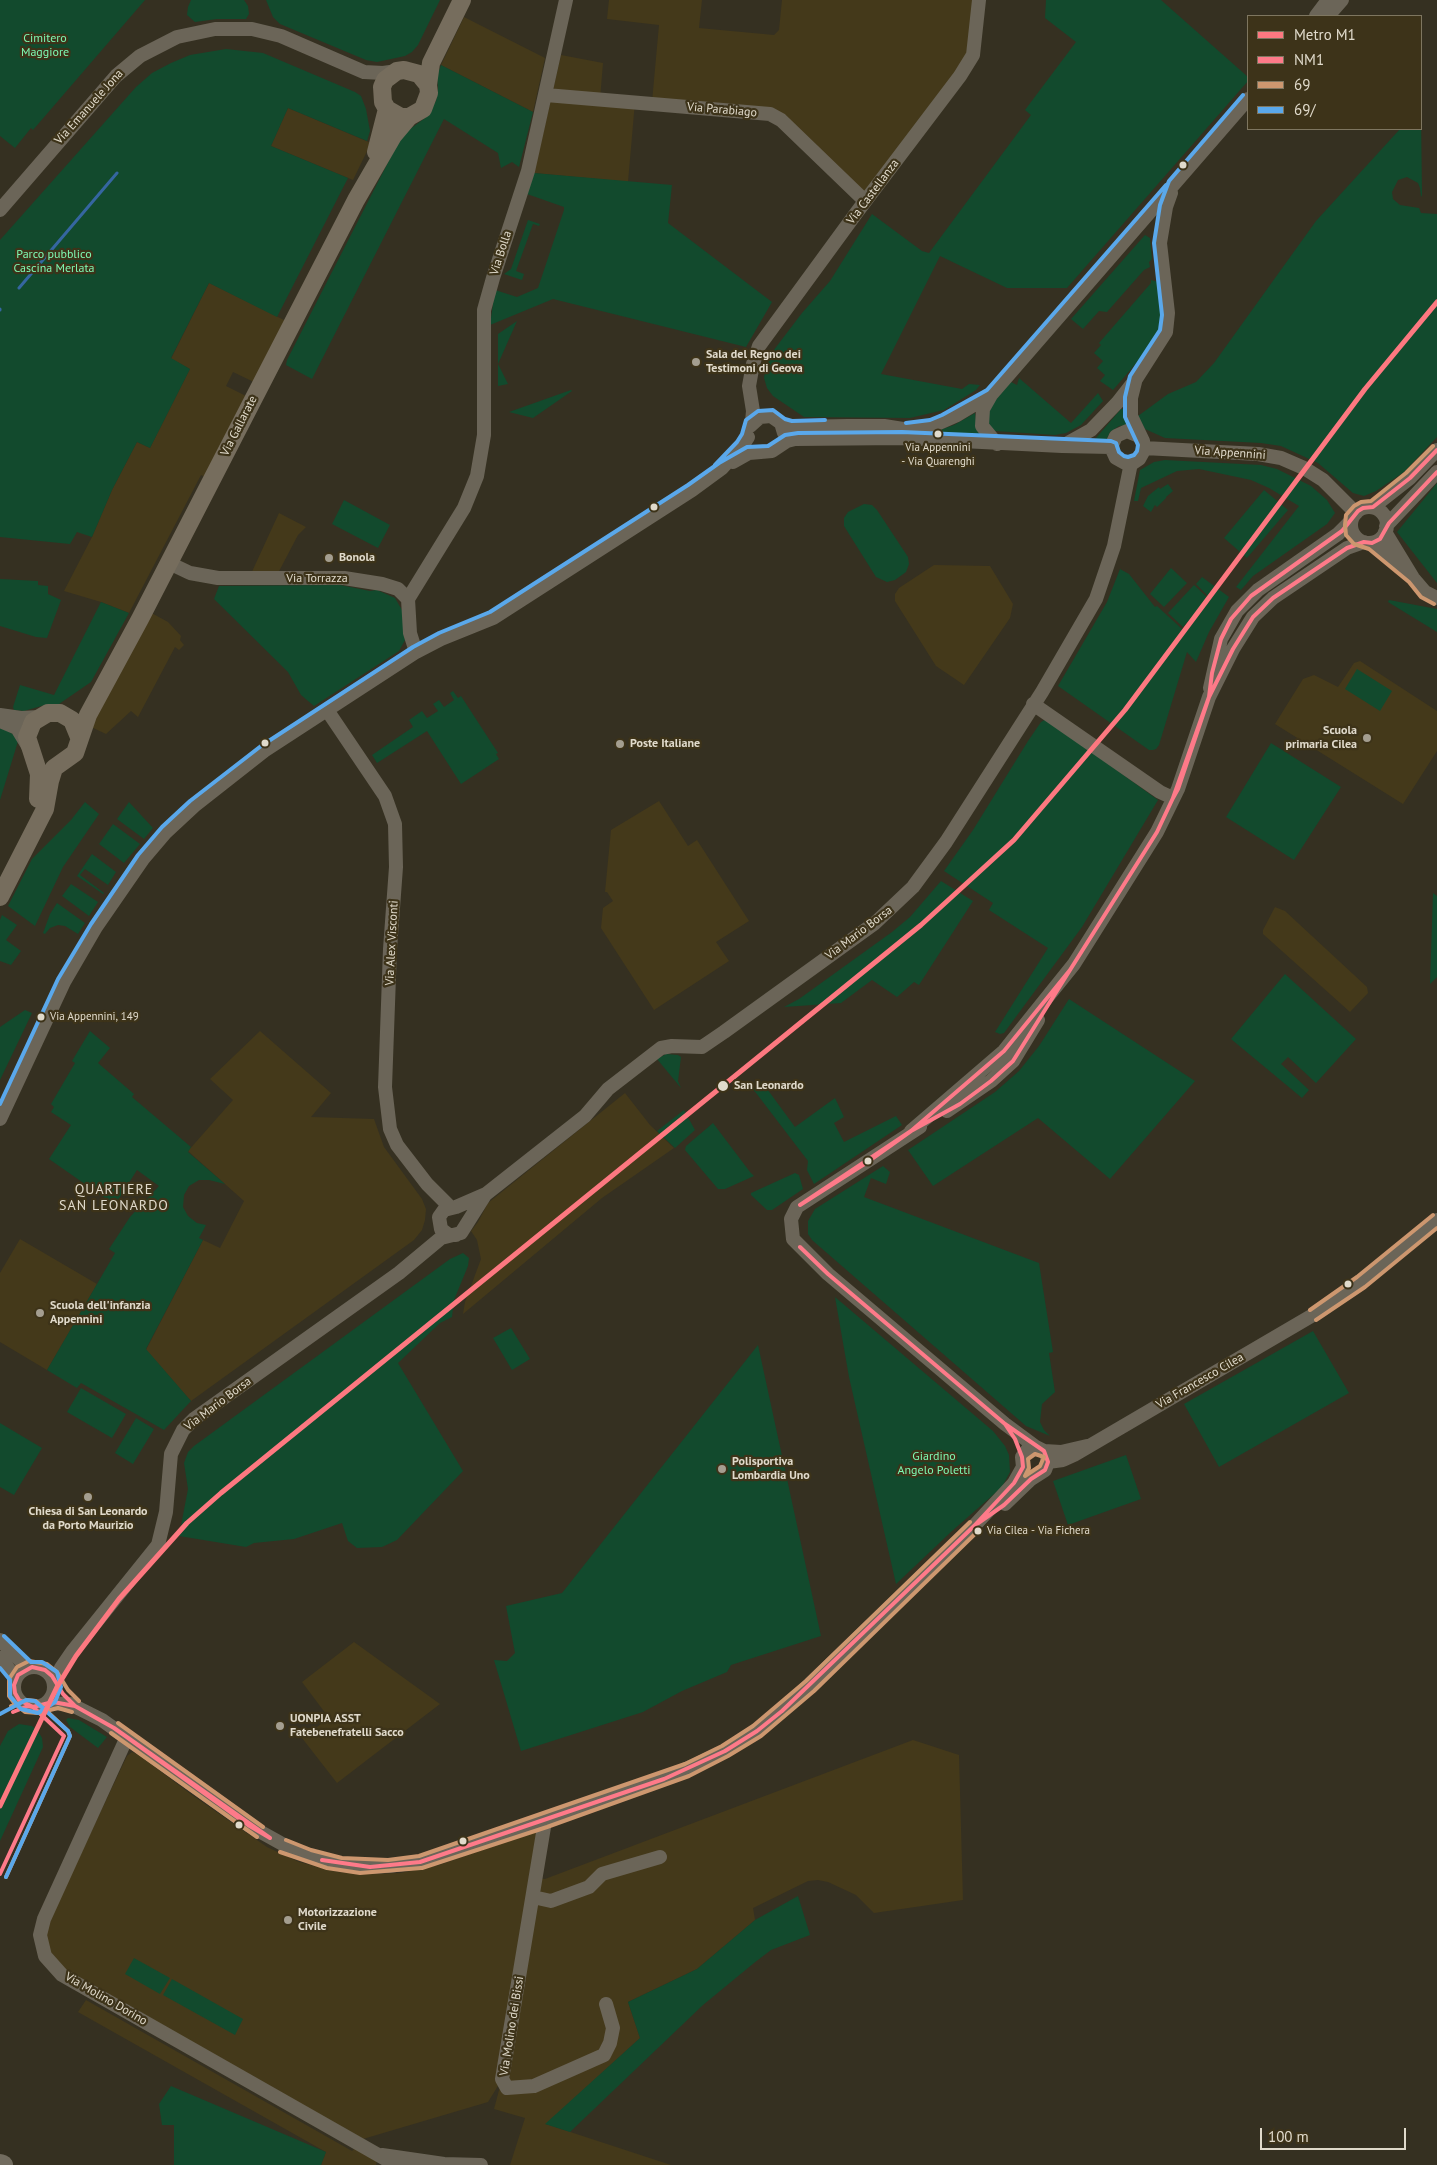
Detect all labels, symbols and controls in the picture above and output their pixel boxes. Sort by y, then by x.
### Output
legend [1247,15,1422,130]
text: Metro M1 [1294,25,1356,44]
park label: Cimitero Maggiore [21,32,69,60]
text: NM1 [1294,50,1324,69]
street label: Via Emanuele Jona [52,67,126,147]
text: 69 [1294,75,1310,94]
street label: Via Parabiago [687,100,757,120]
text: 69/ [1294,100,1316,119]
street label: Via Castellanza [844,157,902,227]
unlabelled marker [1178,160,1188,170]
street label: Via Bolla [487,229,515,277]
park label: Parco pubblico Cascina Merlata [13,248,95,276]
place label: Sala del Regno dei Testimoni di Geova [706,348,803,376]
marker: Sala del Regno dei Testimoni di Geova [690,356,702,368]
street label: Via Gallarate [218,394,260,458]
marker: Via Appennini - Via Quarenghi [933,429,943,439]
place label: Via Appennini - Via Quarenghi [901,441,975,467]
street label: Via Appennini [1194,443,1266,463]
unlabelled marker [649,502,659,512]
place label: Bonola [339,551,375,565]
marker: Bonola [323,552,335,564]
street label: Via Torrazza [286,572,348,586]
place label: Scuola primaria Cilea [1286,724,1357,752]
marker: Scuola primaria Cilea [1361,732,1373,744]
place label: Poste Italiane [630,737,700,751]
unlabelled marker [260,738,270,748]
marker: Poste Italiane [614,738,626,750]
street label: Via Alex Visconti [383,900,401,986]
street label: Via Mario Borsa [823,903,895,963]
place label: Via Appennini, 149 [50,1010,139,1024]
marker: Via Appennini, 149 [36,1012,46,1022]
marker: San Leonardo [716,1079,730,1093]
place label: San Leonardo [734,1079,804,1093]
unlabelled marker [863,1156,873,1166]
district label: QUARTIERE SAN LEONARDO [58,1182,170,1214]
unlabelled marker [1343,1279,1353,1289]
place label: Scuola dell'infanzia Appennini [50,1299,150,1327]
marker: Scuola dell'infanzia Appennini [34,1307,46,1319]
street label: Via Francesco Cilea [1154,1350,1246,1412]
street label: Via Mario Borsa [182,1374,254,1434]
park label: Giardino Angelo Poletti [898,1450,970,1478]
place label: Polisportiva Lombardia Uno [732,1455,810,1483]
marker: Polisportiva Lombardia Uno [716,1463,728,1475]
marker: Chiesa di San Leonardo da Porto Maurizio [82,1491,94,1503]
place label: Chiesa di San Leonardo da Porto Maurizio [28,1505,148,1533]
place label: Via Cilea - Via Fichera [987,1524,1090,1538]
marker: Via Cilea - Via Fichera [973,1526,983,1536]
place label: UONPIA ASST Fatebenefratelli Sacco [290,1712,404,1740]
marker: UONPIA ASST Fatebenefratelli Sacco [274,1720,286,1732]
unlabelled marker [234,1820,244,1830]
unlabelled marker [458,1836,468,1846]
place label: Motorizzazione Civile [298,1906,377,1934]
marker: Motorizzazione Civile [282,1914,294,1926]
street label: Via Molino Dorino [62,1970,150,2028]
street label: Via Molino dei Bissi [497,1975,527,2077]
scale bar [1262,2118,1408,2150]
text: 100 m [1268,2127,1309,2146]

